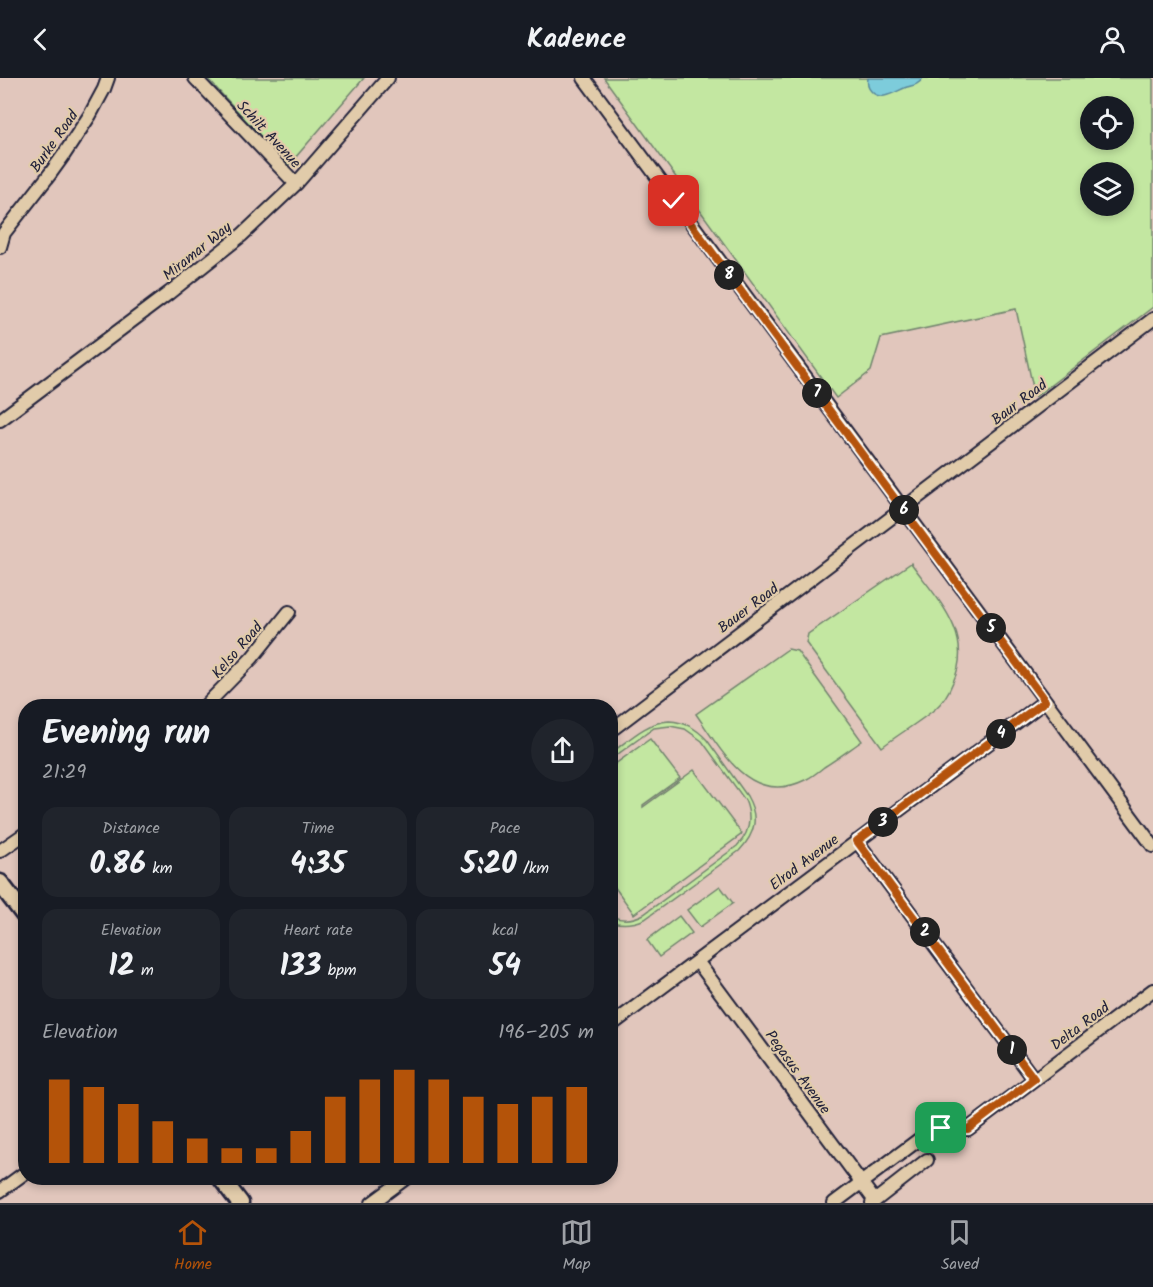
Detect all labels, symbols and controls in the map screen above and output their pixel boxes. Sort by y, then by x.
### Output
text: Kadence [527,18,626,61]
icon: back [24,23,57,56]
icon: person [1096,23,1129,56]
street label: Schilt Avenue [230,95,307,174]
map controls [1080,96,1134,216]
button: locate [1080,96,1134,150]
street label: Burke Road [24,105,85,178]
button: layers [1080,162,1134,216]
pin [648,175,699,226]
icon: check [657,184,690,217]
street label: Miramar Way [158,216,238,287]
pin: 8 [714,260,744,290]
text: 8 [724,262,734,287]
street label: Baur Road [986,373,1053,432]
pin: 7 [802,378,832,408]
text: 7 [813,380,821,405]
pin: 6 [889,495,919,525]
text: 6 [900,497,908,522]
street label: Bauer Road [713,577,785,640]
pin: 5 [976,613,1006,643]
text: 5 [987,615,995,640]
street label: Kelso Road [206,617,270,684]
text: Evening run [42,708,210,761]
button: share [531,719,594,782]
pin: 4 [986,719,1016,749]
text: 4 [997,721,1005,746]
text: 21:29 [42,757,86,789]
pin: 3 [868,807,898,837]
text: 3 [879,809,887,834]
text: Distance [102,816,160,841]
text: Time [302,816,334,841]
text: Pace [490,816,520,841]
street label: Elrod Avenue [765,828,845,897]
text: 0.86 [89,841,146,889]
text: 4:35 [290,841,346,889]
text: 5:20 [461,841,517,889]
text: km [146,856,173,881]
text: /km [517,856,549,881]
pin: 2 [910,917,940,947]
text: Elevation [101,918,161,943]
text: Heart rate [283,918,353,943]
text: kcal [492,918,518,943]
text: 2 [920,919,930,944]
text: 12 [108,943,135,991]
text: 133 [279,943,321,991]
text: 54 [489,943,521,991]
text: m [135,958,154,983]
text: bpm [321,958,357,983]
street label: Delta Road [1046,996,1116,1057]
text: Elevation [42,1017,118,1049]
text: 196–205 m [498,1017,594,1049]
street label: Pegasus Avenue [758,1025,836,1120]
pin: 1 [997,1035,1027,1065]
text: 1 [1010,1037,1014,1062]
pin [915,1102,966,1153]
icon: arrive [924,1111,957,1144]
tab: Home [174,1216,212,1277]
tab: Map [560,1216,593,1277]
tab: Saved [941,1216,979,1277]

